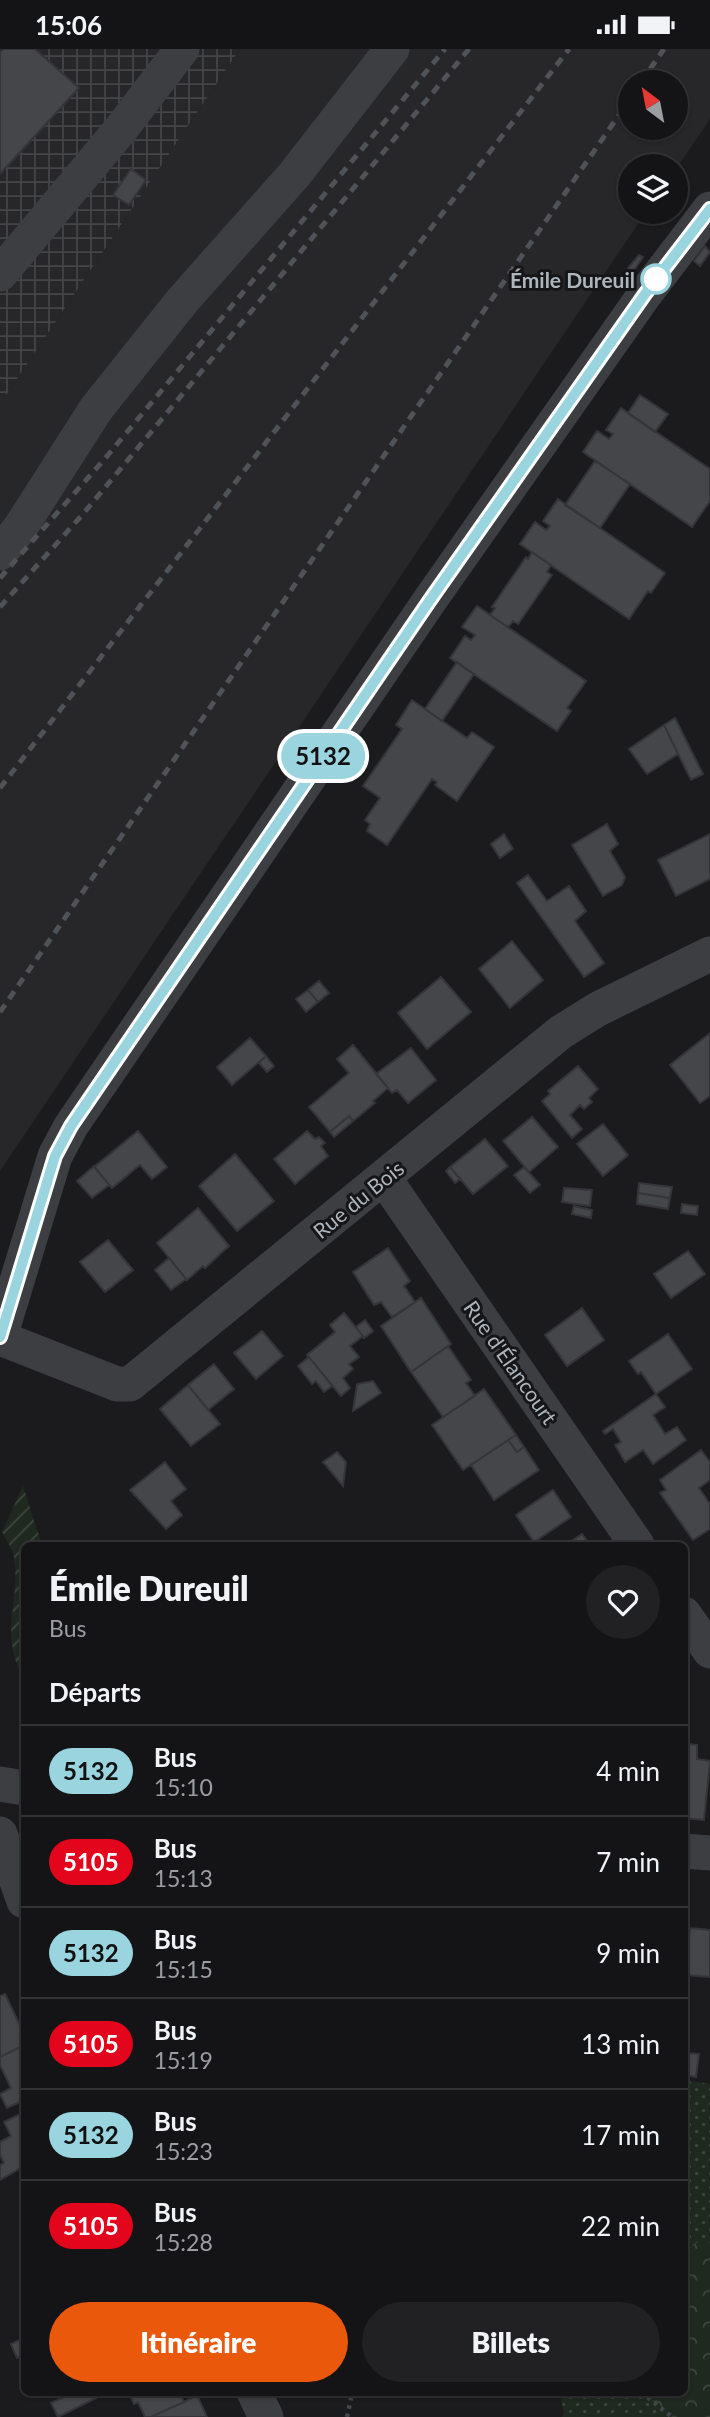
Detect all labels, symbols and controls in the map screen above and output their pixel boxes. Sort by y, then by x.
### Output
text: 15:06 [35,9,102,41]
north arrow [618,70,688,140]
map controls [618,70,688,224]
button: layers [618,154,688,224]
marker: Émile Dureuil [641,264,671,294]
place label: Émile Dureuil [510,267,635,292]
line badge: 5132 [274,733,372,779]
text: 5132 [295,741,351,770]
street label: Rue du Bois [308,1155,408,1243]
street label: Rue d'Élancourt [459,1296,563,1429]
button: heart [586,1565,660,1639]
text: Émile Dureuil [49,1568,249,1608]
text: Bus [49,1614,86,1642]
text: Départs [49,1676,141,1708]
text: Bus [154,1741,197,1773]
text: 4 min [596,1755,660,1787]
text: 5132 [63,1756,119,1785]
text: 15:10 [154,1773,213,1801]
text: Bus [154,1832,197,1864]
text: 7 min [596,1846,660,1878]
text: 5105 [63,1847,119,1876]
text: 15:13 [154,1864,213,1892]
text: Bus [154,1923,197,1955]
text: 9 min [596,1937,660,1969]
text: 5132 [63,1938,119,1967]
text: 15:15 [154,1955,213,1983]
text: Bus [154,2014,197,2046]
text: 13 min [581,2028,660,2060]
text: 5105 [63,2029,119,2058]
text: 15:19 [154,2046,213,2074]
text: Bus [154,2105,197,2137]
text: 17 min [581,2119,660,2151]
text: 5132 [63,2120,119,2149]
text: 15:23 [154,2137,213,2165]
text: Bus [154,2196,197,2228]
text: 22 min [581,2210,660,2242]
text: 5105 [63,2211,119,2240]
text: 15:28 [154,2228,213,2256]
button: Itinéraire [49,2302,348,2382]
button: Billets [362,2302,660,2382]

